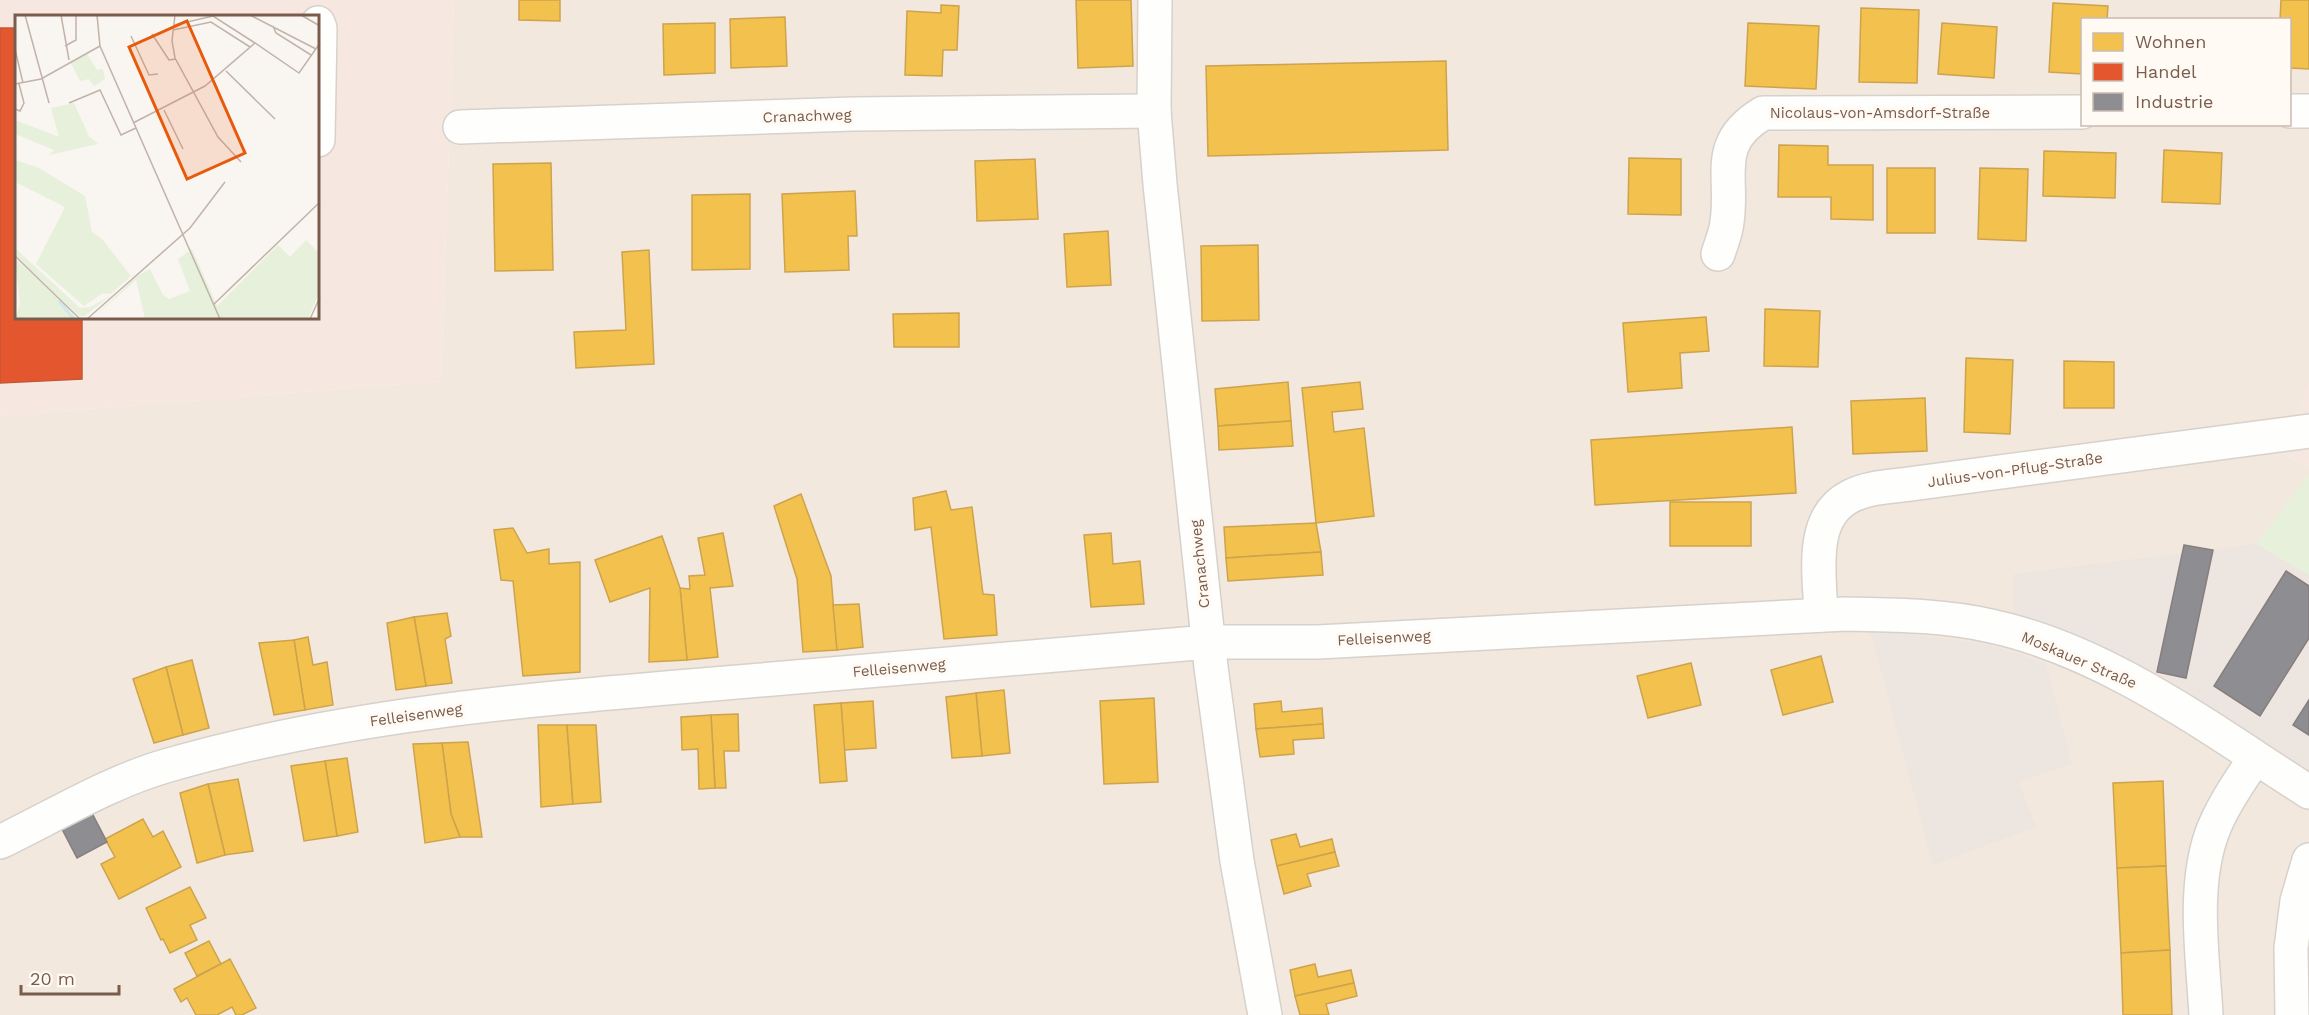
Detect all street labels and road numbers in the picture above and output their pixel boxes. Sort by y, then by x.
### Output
street label: Nicolaus-von-Amsdorf-Straße [1770,104,1990,122]
street label: Cranachweg [762,105,852,127]
street label: Julius-von-Pflug-Straße [1926,449,2104,491]
street label: Cranachweg [1186,519,1214,609]
street label: Felleisenweg [1337,627,1431,649]
street label: Moskauer Straße [2019,628,2139,692]
street label: Felleisenweg [852,655,946,681]
street label: Felleisenweg [368,700,464,730]

